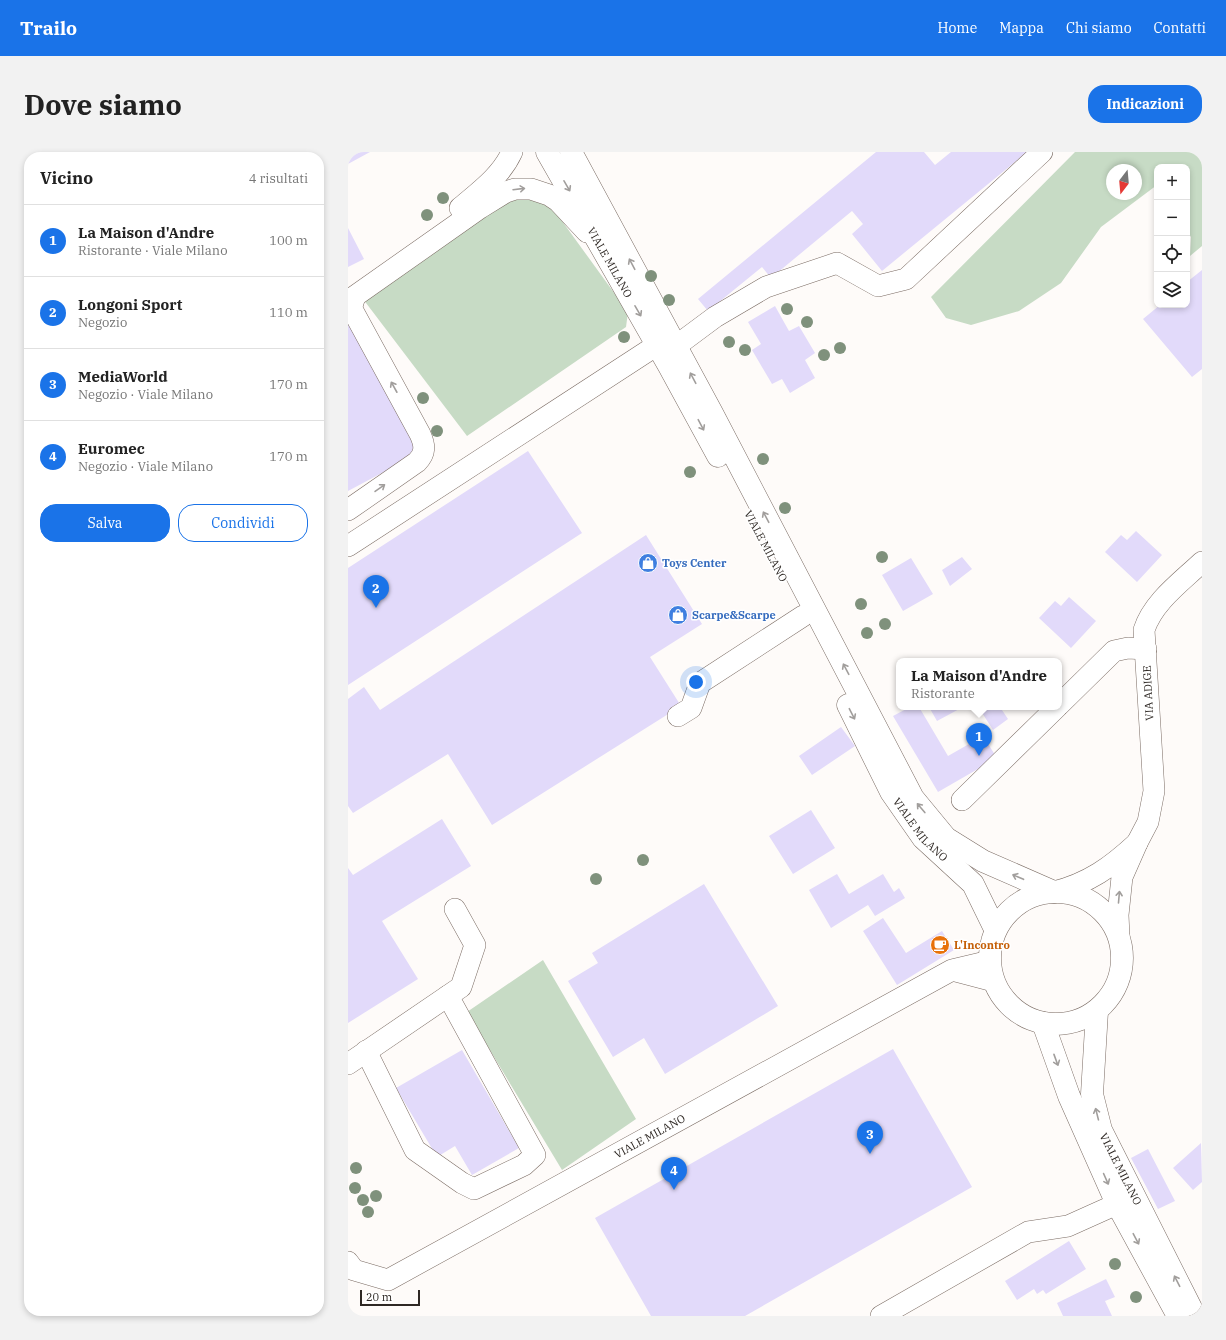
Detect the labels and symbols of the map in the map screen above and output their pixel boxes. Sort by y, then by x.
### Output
north arrow [1106,164,1142,200]
one-way arrow [563,180,571,192]
one-way arrow [512,185,525,193]
street label: VIALE MILANO [584,225,636,300]
one-way arrow [627,258,635,270]
one-way arrow [635,305,642,317]
one-way arrow [689,372,697,384]
one-way arrow [390,381,398,393]
one-way arrow [698,419,705,431]
one-way arrow [374,484,385,492]
street label: VIALE MILANO [741,508,791,584]
one-way arrow [762,511,769,523]
shop icon: Toys Center [637,552,659,574]
place label: Toys Center [662,556,727,570]
pin: 2 [363,575,389,608]
shop icon: Scarpe&Scarpe [667,604,689,626]
place label: Scarpe&Scarpe [692,608,776,622]
one-way arrow [841,663,849,675]
street label: VIA ADIGE [1140,665,1156,721]
your location [686,672,706,692]
one-way arrow [849,707,856,719]
pin: 1 [966,723,992,756]
street label: VIALE MILANO [890,795,951,864]
one-way arrow [917,802,926,813]
one-way arrow [1013,872,1025,880]
one-way arrow [1115,891,1123,904]
cafe icon: L'Incontro [929,934,951,956]
place label: L'Incontro [954,938,1010,952]
one-way arrow [1053,1053,1060,1066]
one-way arrow [1093,1108,1100,1121]
street label: VIALE MILANO [612,1111,688,1161]
pin: 3 [857,1121,883,1154]
street label: VIALE MILANO [1097,1131,1145,1208]
pin: 4 [661,1157,687,1190]
one-way arrow [1103,1173,1110,1185]
one-way arrow [1133,1232,1140,1244]
one-way arrow [1173,1275,1180,1287]
scale bar [360,1288,420,1307]

